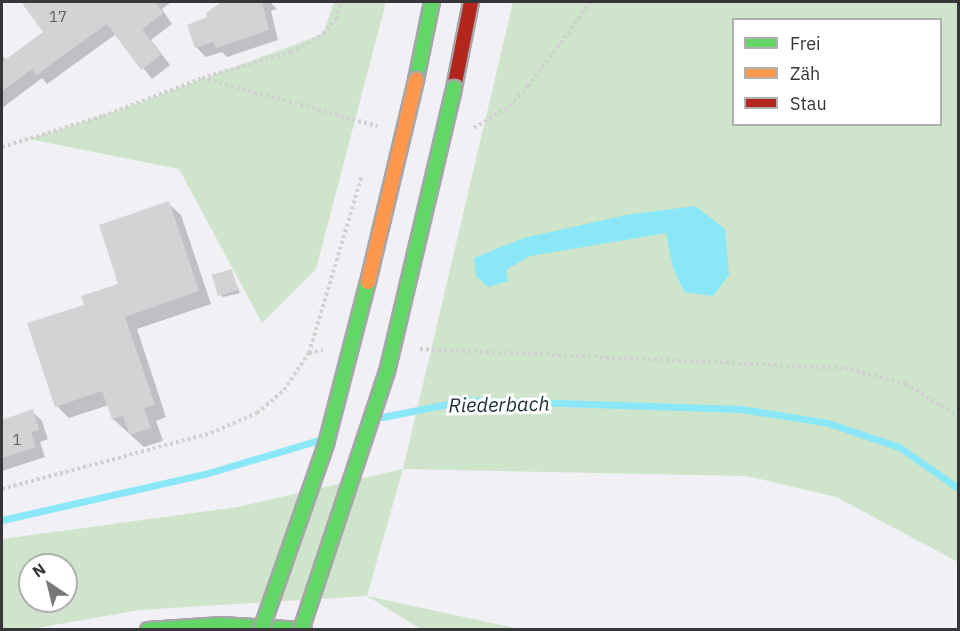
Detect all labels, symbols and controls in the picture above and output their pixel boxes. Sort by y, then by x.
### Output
house number: 17 [49,8,67,26]
legend [732,18,942,126]
text: Frei [790,32,821,55]
text: Zäh [790,62,820,85]
text: Stau [790,92,827,115]
water label: Riederbach [448,391,550,417]
house number: 1 [13,431,21,449]
north arrow [18,553,78,613]
text: N [28,558,49,581]

